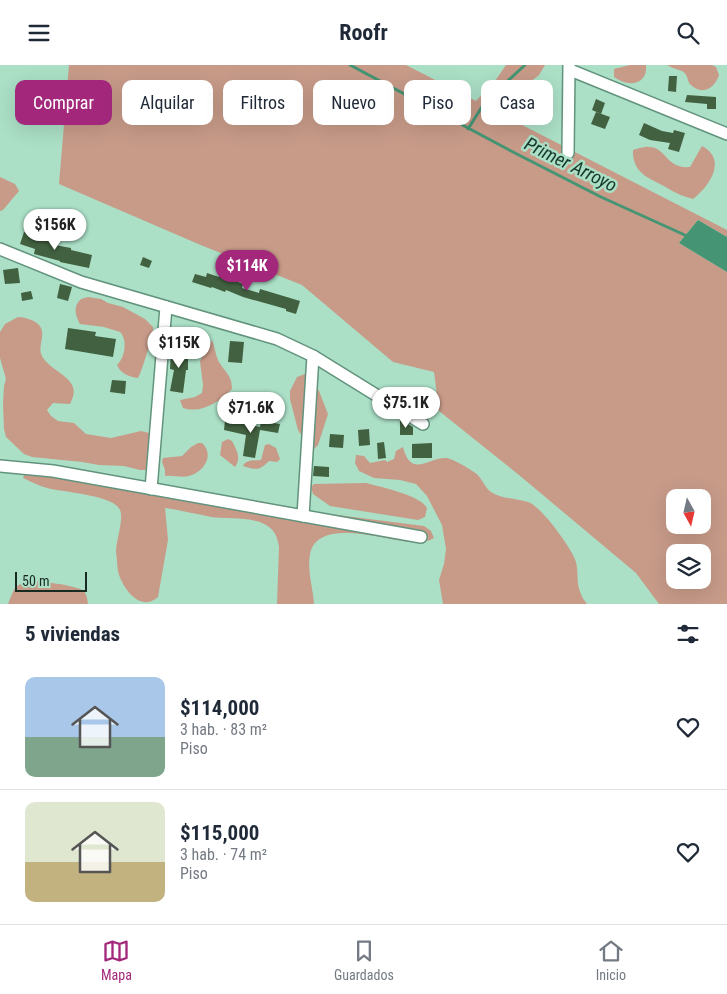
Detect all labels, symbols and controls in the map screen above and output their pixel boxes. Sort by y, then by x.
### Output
icon: menu [25,19,53,47]
icon: search [674,19,702,47]
text: Roofr [339,20,388,45]
chip: Comprar [15,80,112,125]
chip: Alquilar [122,80,213,125]
chip: Filtros [223,80,303,125]
chip: Nuevo [313,80,394,125]
chip: Piso [404,80,471,125]
chip: Casa [481,80,553,125]
water label: Primer Arroyo [521,132,621,197]
pin: $156K [20,209,90,251]
text: $156K [34,215,76,234]
pin: $114K [212,249,282,292]
text: $114K [226,256,268,275]
pin: $115K [144,327,214,369]
text: $115K [158,333,200,352]
pin: $75.1K [365,387,447,429]
pin: $71.6K [210,391,292,434]
text: $75.1K [383,393,429,412]
text: $71.6K [228,398,274,417]
north arrow [666,489,711,534]
map controls [666,489,711,589]
button: layers [666,544,711,589]
scale bar [15,569,88,592]
text: 50 m [22,573,50,589]
icon: filters [674,620,702,648]
text: 5 viviendas [25,622,120,646]
text: $114,000 [180,696,259,720]
icon: home [65,697,125,757]
icon: heart [674,713,702,741]
text: 3 hab. · 83 m² [180,720,267,739]
text: Piso [180,739,208,758]
text: $115,000 [180,821,259,845]
icon: home [65,822,125,882]
icon: heart [674,838,702,866]
text: 3 hab. · 74 m² [180,845,267,864]
text: Piso [180,864,208,883]
tab: Mapa [101,937,132,983]
tab: Guardados [334,937,394,983]
tab: Inicio [596,937,626,983]

